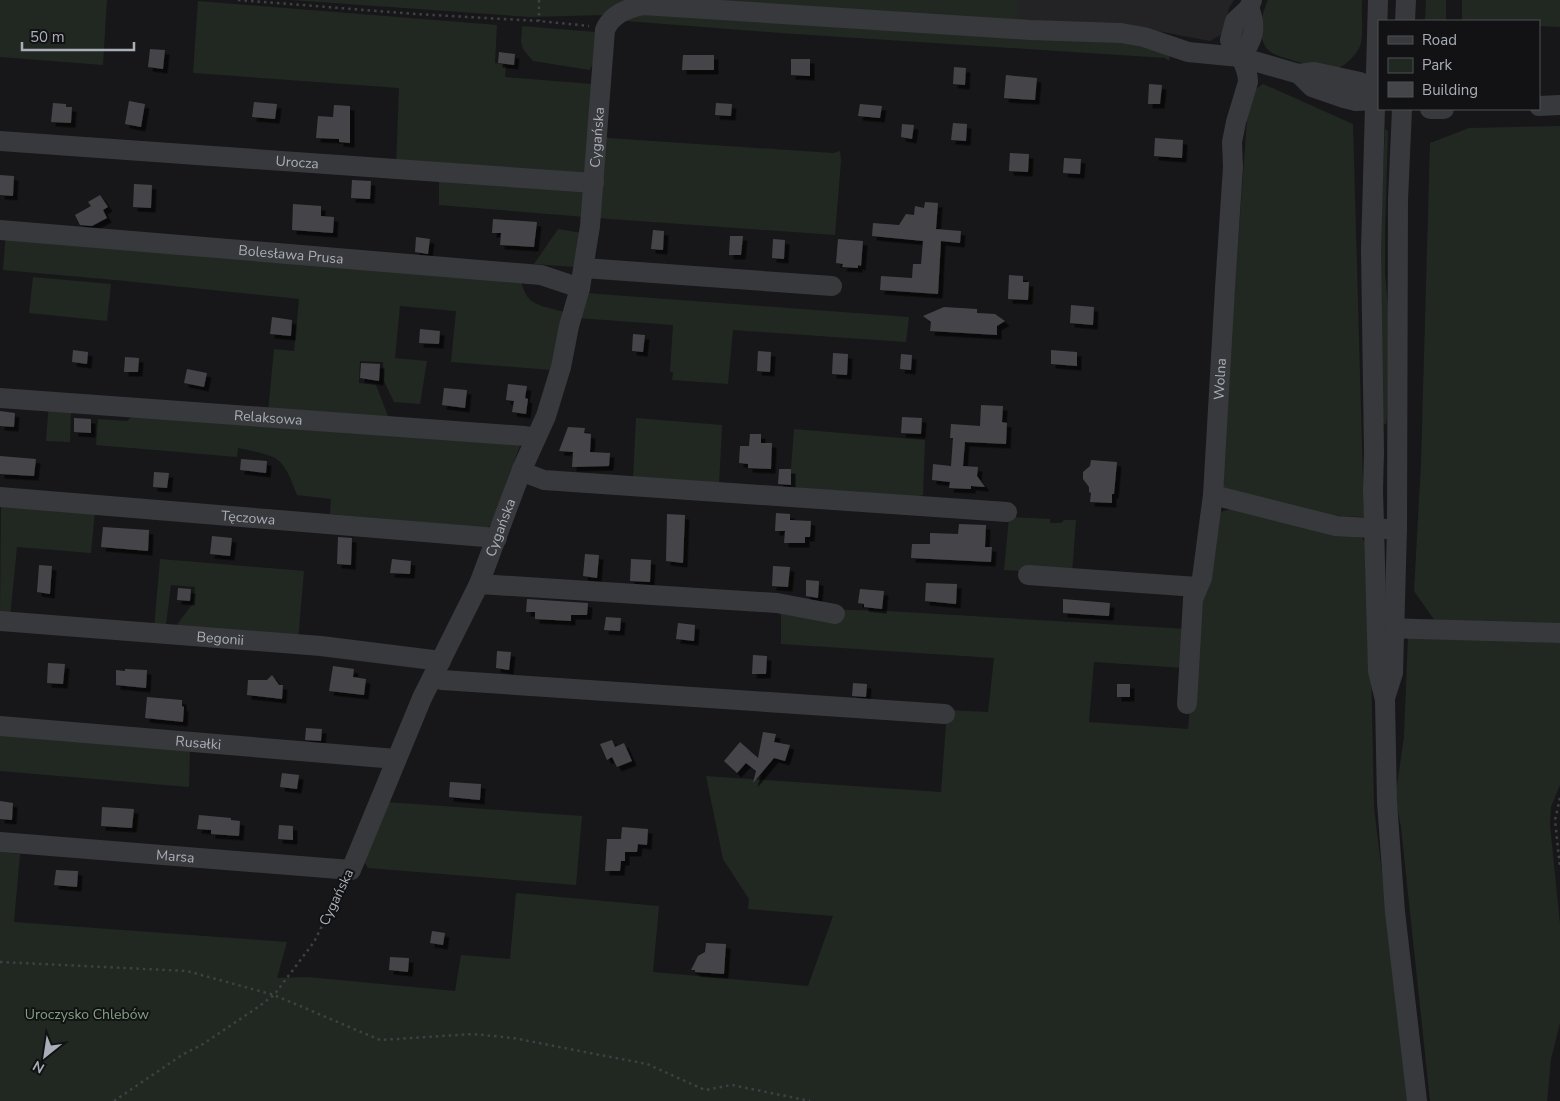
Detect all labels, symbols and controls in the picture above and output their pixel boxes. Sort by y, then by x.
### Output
scale bar [22,20,135,52]
legend [1378,20,1540,110]
text: 50 m [30,27,65,47]
text: Road [1422,30,1457,50]
text: Park [1422,55,1452,75]
text: Building [1422,80,1478,100]
street label: Cygańska [585,106,609,168]
street label: Urocza [275,152,319,174]
street label: Bolesława Prusa [238,241,344,269]
street label: Wolna [1210,357,1231,400]
street label: Relaksowa [233,406,303,430]
street label: Cygańska [481,496,520,559]
street label: Tęczowa [220,506,276,530]
street label: Begonii [196,627,245,650]
street label: Rusałki [175,732,222,754]
street label: Marsa [155,845,195,867]
street label: Cygańska [315,866,358,929]
park label: Uroczysko Chlebów [25,1005,149,1024]
north arrow [20,1031,70,1081]
text: N [29,1056,48,1078]

